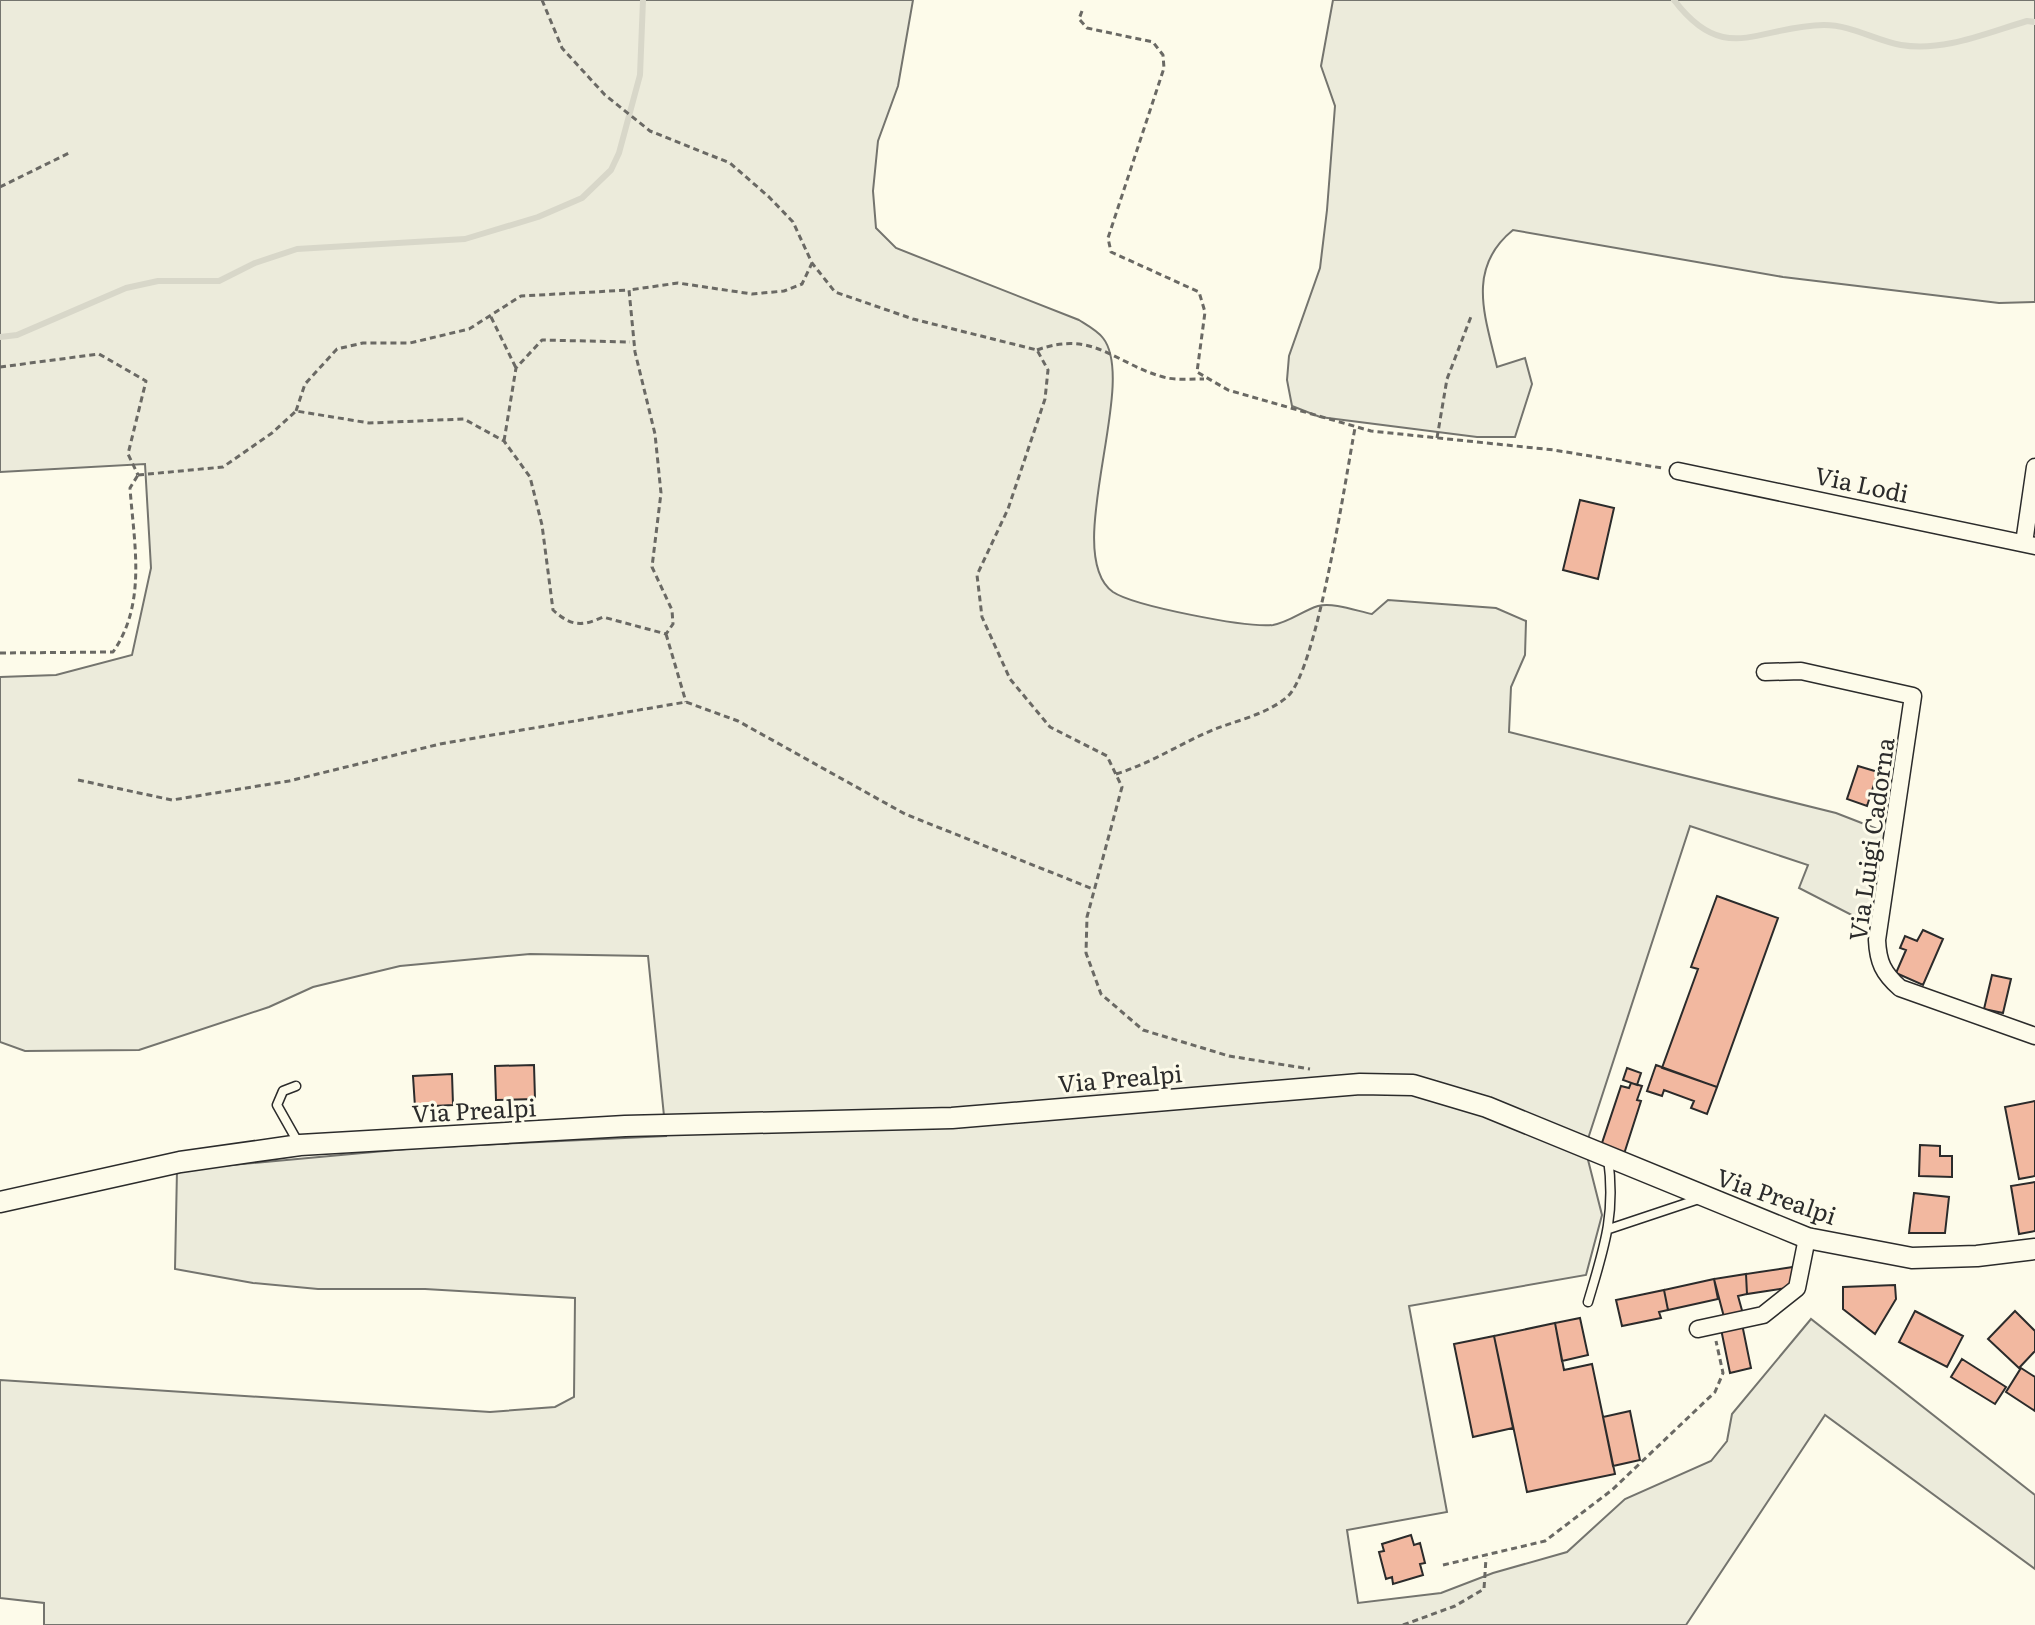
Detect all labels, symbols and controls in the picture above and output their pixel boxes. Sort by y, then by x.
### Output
street label: Via Lodi [1812,456,1912,510]
street label: Via Luigi Cadorna [1838,735,1902,943]
street label: Via Prealpi [1056,1054,1184,1100]
street label: Via Prealpi [411,1088,537,1130]
street label: Via Prealpi [1712,1158,1842,1232]

